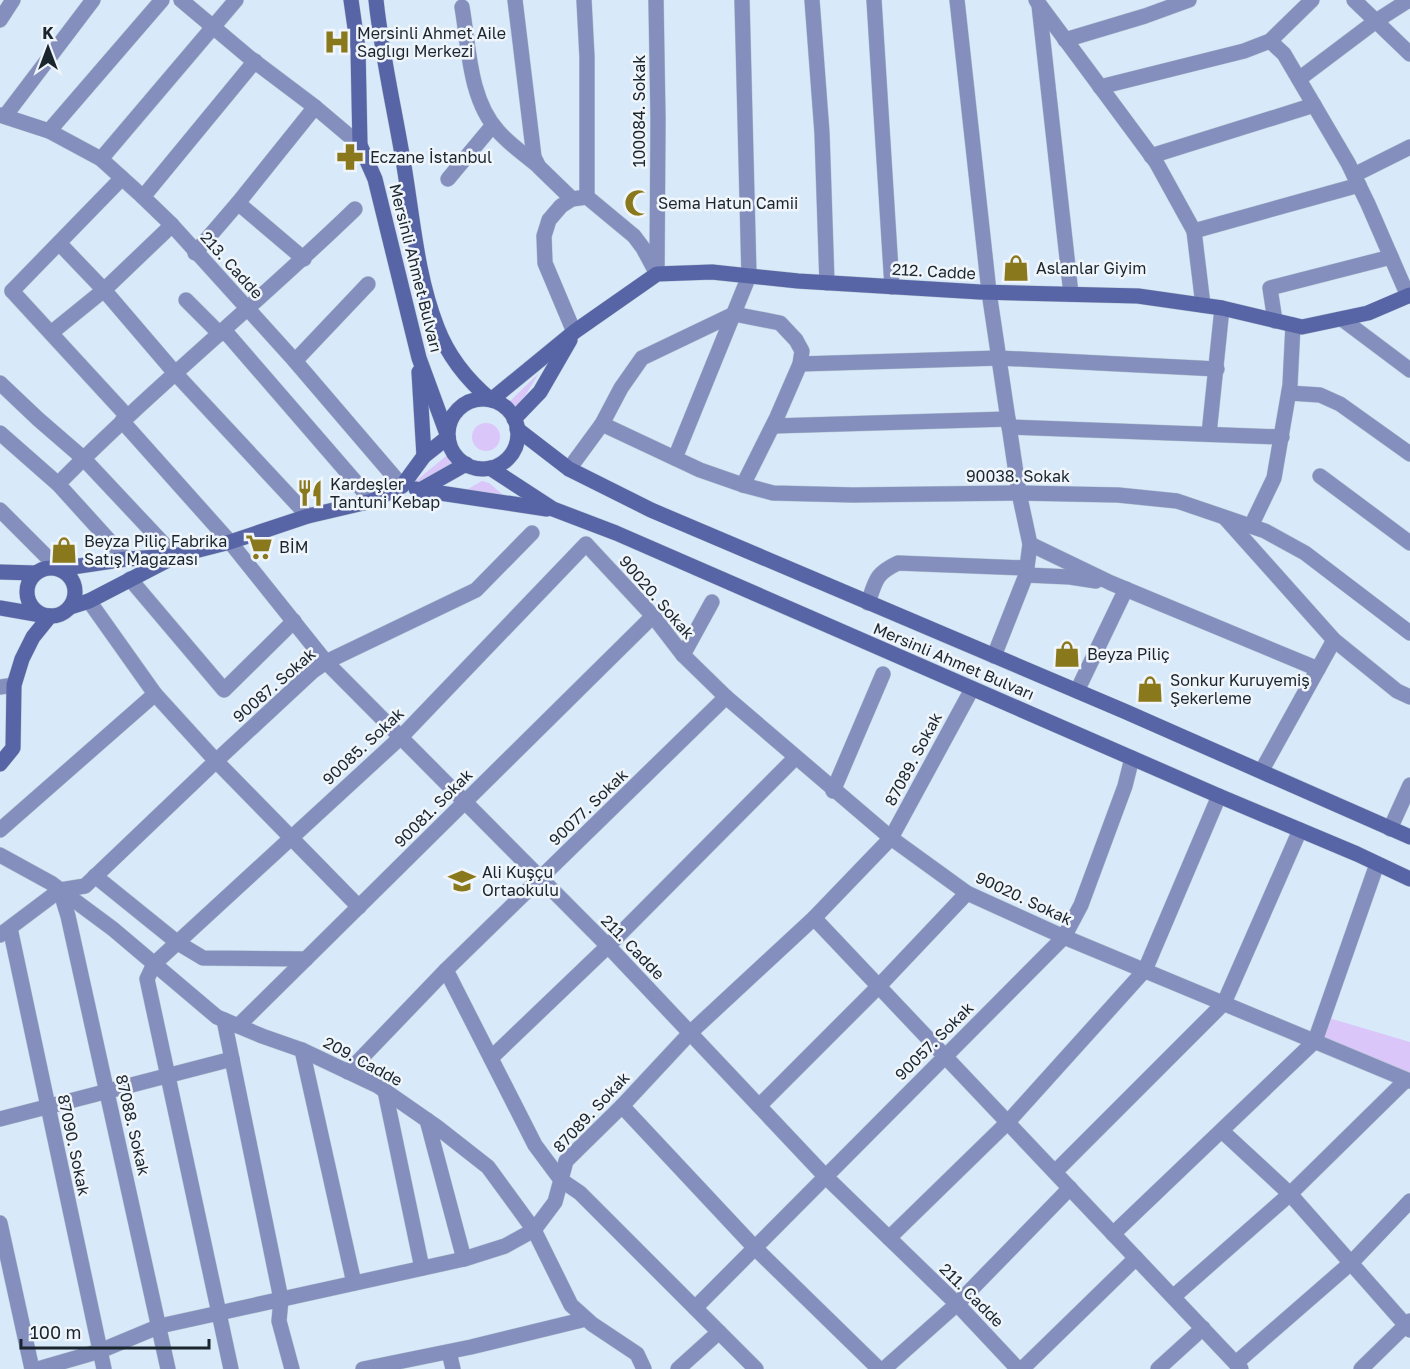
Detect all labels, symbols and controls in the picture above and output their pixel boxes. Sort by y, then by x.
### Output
north arrow [18,18,78,78]
text: K [42,23,54,43]
place label: Mersinli Ahmet Aile Sağlığı Merkezi [357,23,506,61]
hospital icon: Mersinli Ahmet Aile Sağlığı Merkezi [322,27,352,57]
street label: 100084. Sokak [629,55,649,167]
pharmacy icon: Eczane İstanbul [335,142,365,172]
place label: Eczane İstanbul [370,147,492,167]
street label: Mersinli Ahmet Bulvarı [385,182,447,354]
mosque icon: Sema Hatun Camii [623,188,653,218]
place label: Sema Hatun Camii [658,193,798,213]
street label: 213. Cadde [196,227,268,303]
shop icon: Aslanlar Giyim [1001,253,1031,283]
place label: Aslanlar Giyim [1036,258,1147,278]
street label: 212. Cadde [892,259,976,283]
street label: 90038. Sokak [966,466,1070,486]
place label: Kardeşler Tantuni Kebap [330,474,440,512]
restaurant icon: Kardeşler Tantuni Kebap [295,478,325,508]
place label: Beyza Piliç Fabrika Satış Mağazası [84,531,227,569]
supermarket icon: BİM [244,532,274,562]
shop icon: Beyza Piliç Fabrika Satış Mağazası [49,535,79,565]
place label: BİM [279,537,309,557]
street label: 90020. Sokak [615,551,699,643]
street label: Mersinli Ahmet Bulvarı [870,618,1038,704]
shop icon: Beyza Piliç [1052,639,1082,669]
street label: 90087. Sokak [228,644,320,726]
place label: Beyza Piliç [1087,644,1170,664]
place label: Sonkur Kuruyemiş Şekerleme [1170,670,1310,708]
shop icon: Sonkur Kuruyemiş Şekerleme [1135,674,1165,704]
street label: 90085. Sokak [318,703,408,789]
street label: 87089. Sokak [880,709,946,809]
street label: 90077. Sokak [544,764,632,850]
street label: 90081. Sokak [390,765,476,851]
place label: Ali Kuşçu Ortaokulu [482,862,559,900]
school or university icon: Ali Kuşçu Ortaokulu [447,866,477,896]
street label: 90020. Sokak [972,867,1076,929]
street label: 211. Cadde [597,910,669,984]
street label: 90057. Sokak [891,998,977,1084]
street label: 209. Cadde [320,1032,406,1090]
street label: 87089. Sokak [548,1067,634,1157]
street label: 87088. Sokak [112,1072,154,1178]
street label: 87090. Sokak [53,1092,95,1198]
street label: 211. Cadde [936,1259,1008,1331]
scale bar [21,1312,208,1350]
text: 100 m [30,1321,81,1343]

